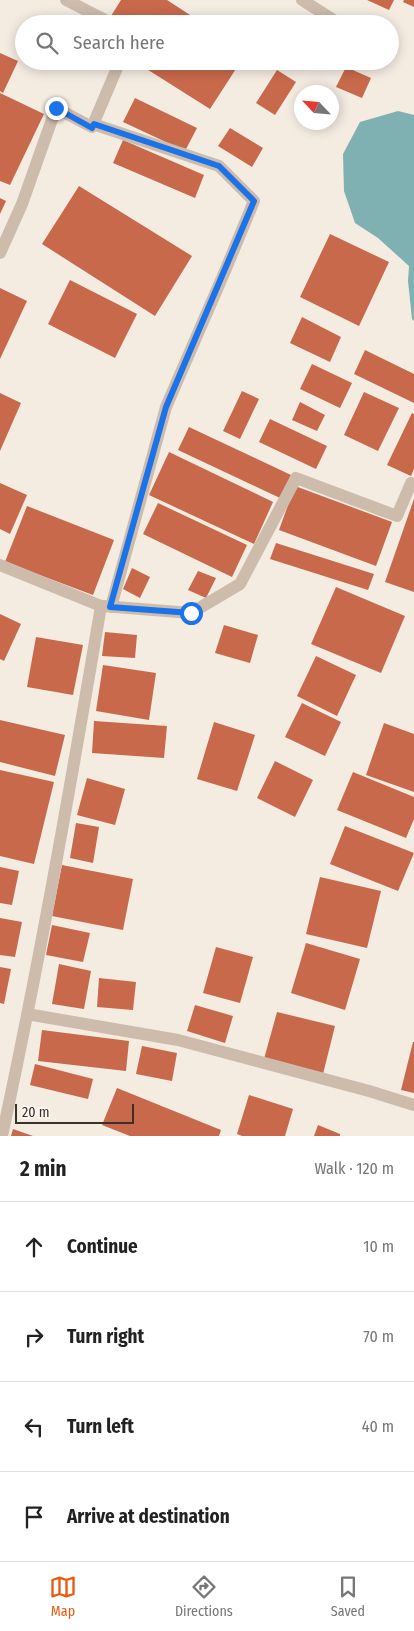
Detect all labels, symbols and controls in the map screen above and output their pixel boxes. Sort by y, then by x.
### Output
search box [15,15,399,70]
icon: search [33,29,61,57]
text: Search here [73,31,165,54]
north arrow [294,85,339,130]
route end [45,97,68,120]
route start [180,602,203,625]
scale bar [15,1101,134,1124]
text: 20 m [22,1104,50,1121]
text: 2 min [20,1156,67,1182]
text: Walk · 120 m [315,1159,394,1178]
icon: ahead [20,1233,48,1261]
text: Continue [67,1235,138,1258]
text: 10 m [363,1237,394,1256]
icon: right [20,1323,48,1351]
text: Turn right [67,1325,144,1348]
text: 70 m [363,1327,394,1346]
icon: left [20,1413,48,1441]
text: Turn left [67,1415,134,1438]
text: 40 m [362,1417,394,1436]
icon: arrive [20,1503,48,1531]
text: Arrive at destination [67,1505,230,1528]
tab: Map [49,1573,77,1620]
tab: Directions [175,1573,233,1620]
tab: Saved [331,1573,365,1620]

